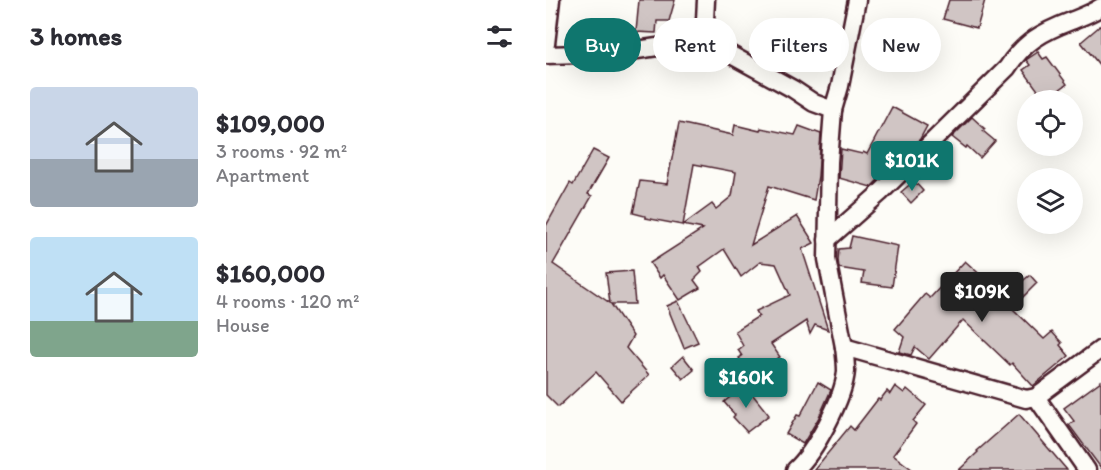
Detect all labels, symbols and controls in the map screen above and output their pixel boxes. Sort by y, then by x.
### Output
chip: Buy [564,18,641,72]
chip: Rent [653,18,737,72]
chip: Filters [749,18,849,72]
chip: New [861,18,941,72]
text: 3 homes [30,20,122,52]
icon: filters [483,20,516,53]
map controls [1017,90,1083,234]
button: locate [1017,90,1083,156]
text: $109,000 [216,107,325,139]
icon: home [78,111,150,183]
text: 3 rooms · 92 m² [216,139,347,163]
pin: $101K [870,141,954,192]
text: $101K [885,148,939,172]
text: Apartment [216,163,309,187]
button: layers [1017,168,1083,234]
text: $160,000 [216,257,325,289]
icon: home [78,261,150,333]
pin: $109K [940,272,1024,323]
text: $109K [955,279,1009,303]
text: 4 rooms · 120 m² [216,289,359,313]
text: House [216,313,270,337]
pin: $160K [704,358,788,409]
text: $160K [718,365,774,389]

